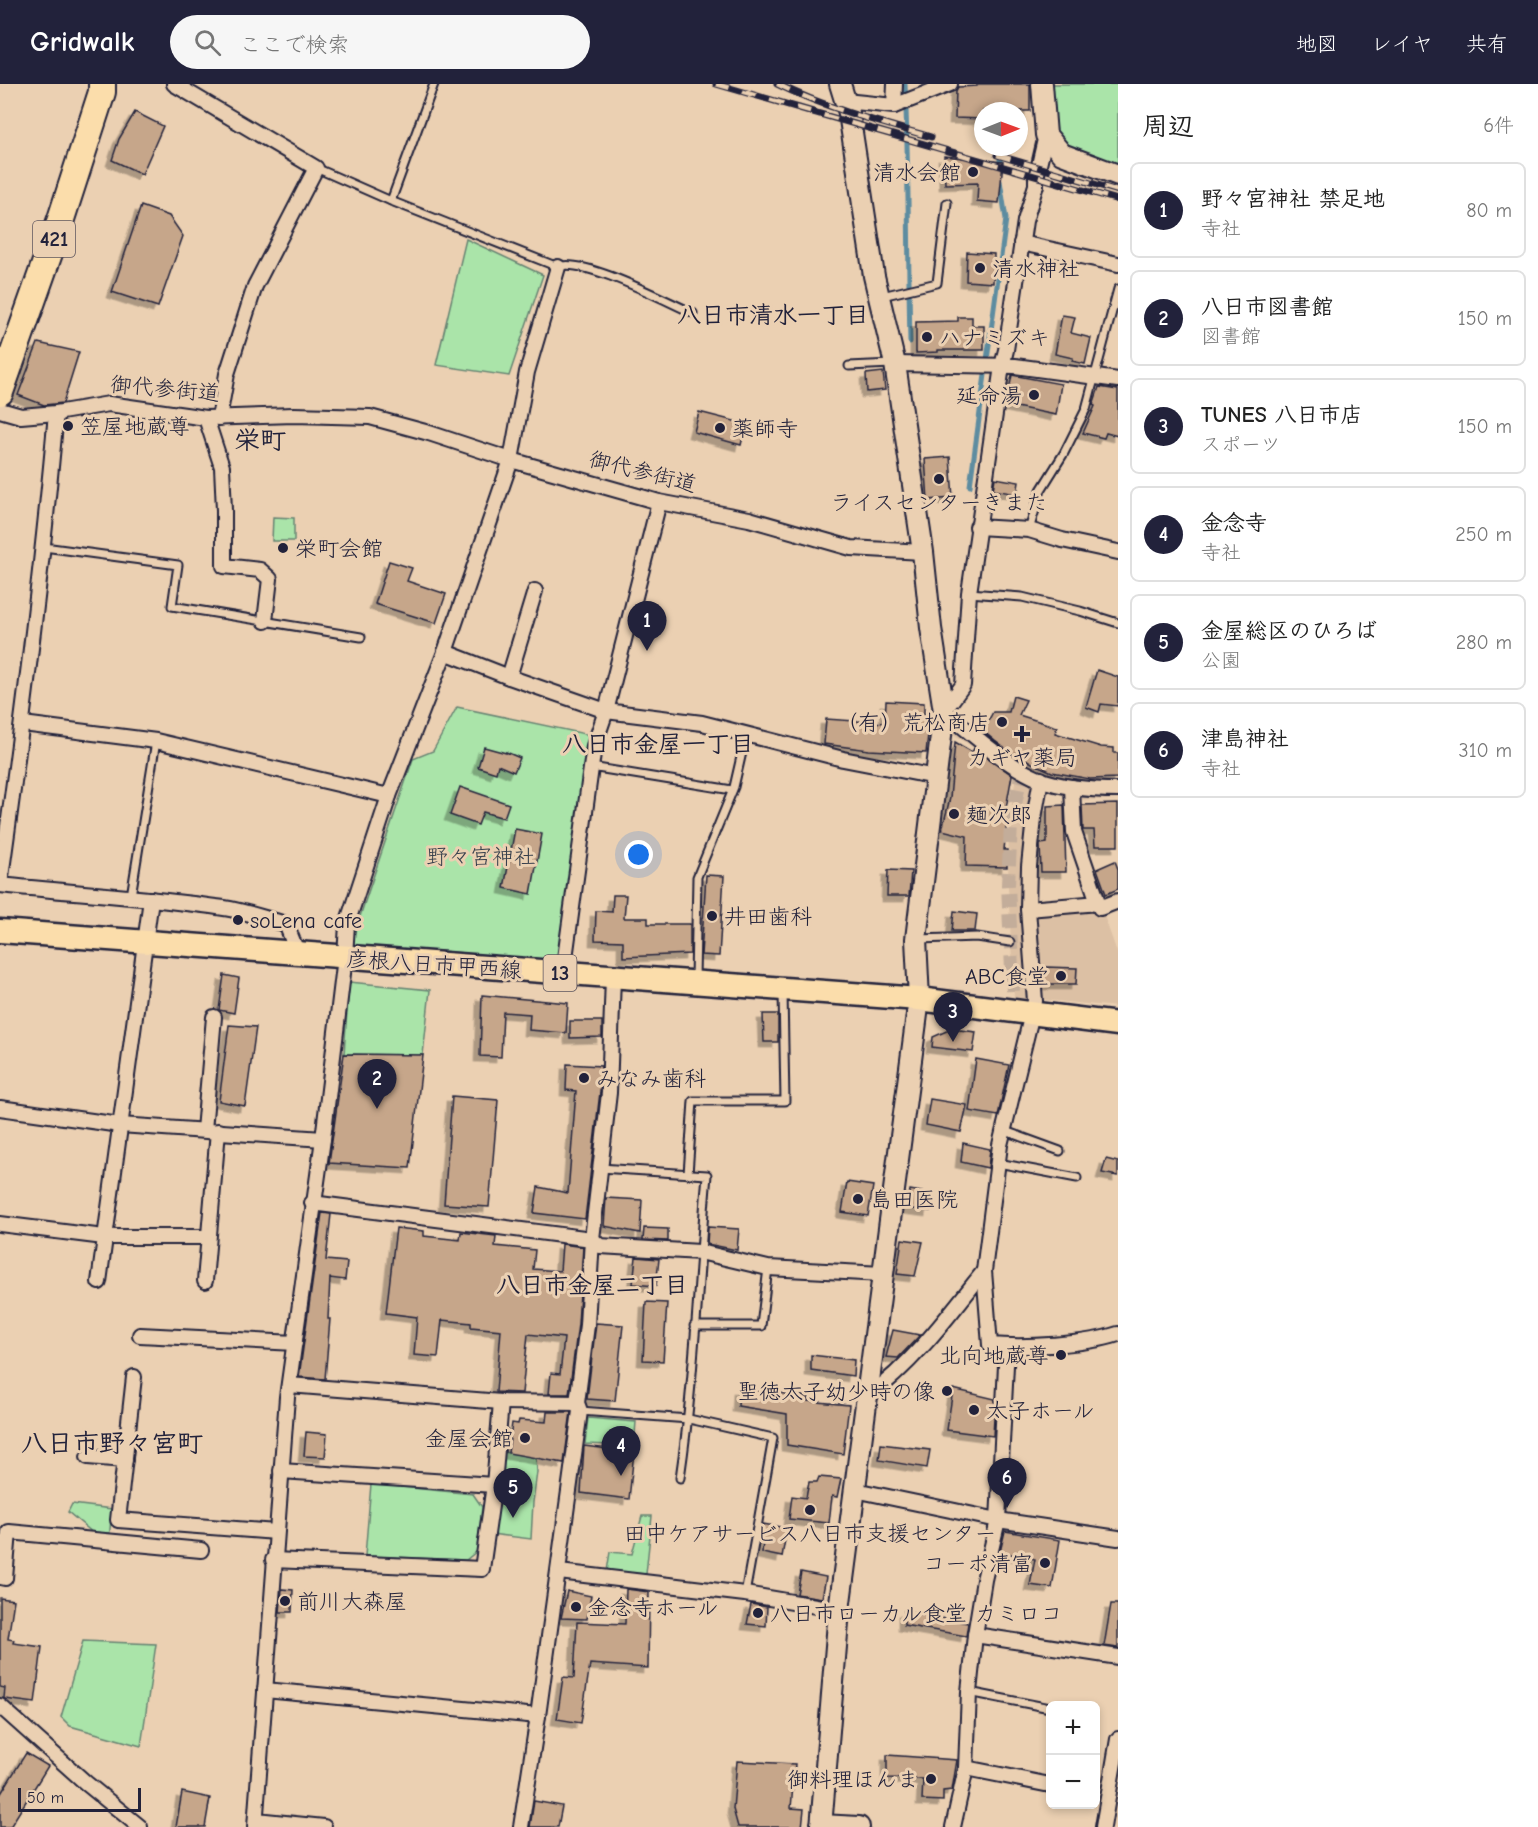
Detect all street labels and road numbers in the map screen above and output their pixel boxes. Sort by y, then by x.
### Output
road number: 421 [33,221,75,257]
street label: 御代参街道 [109,371,221,407]
street label: 御代参街道 [586,446,699,498]
street label: 彦根八日市甲西線 [345,946,523,984]
road number: 13 [544,955,576,991]

